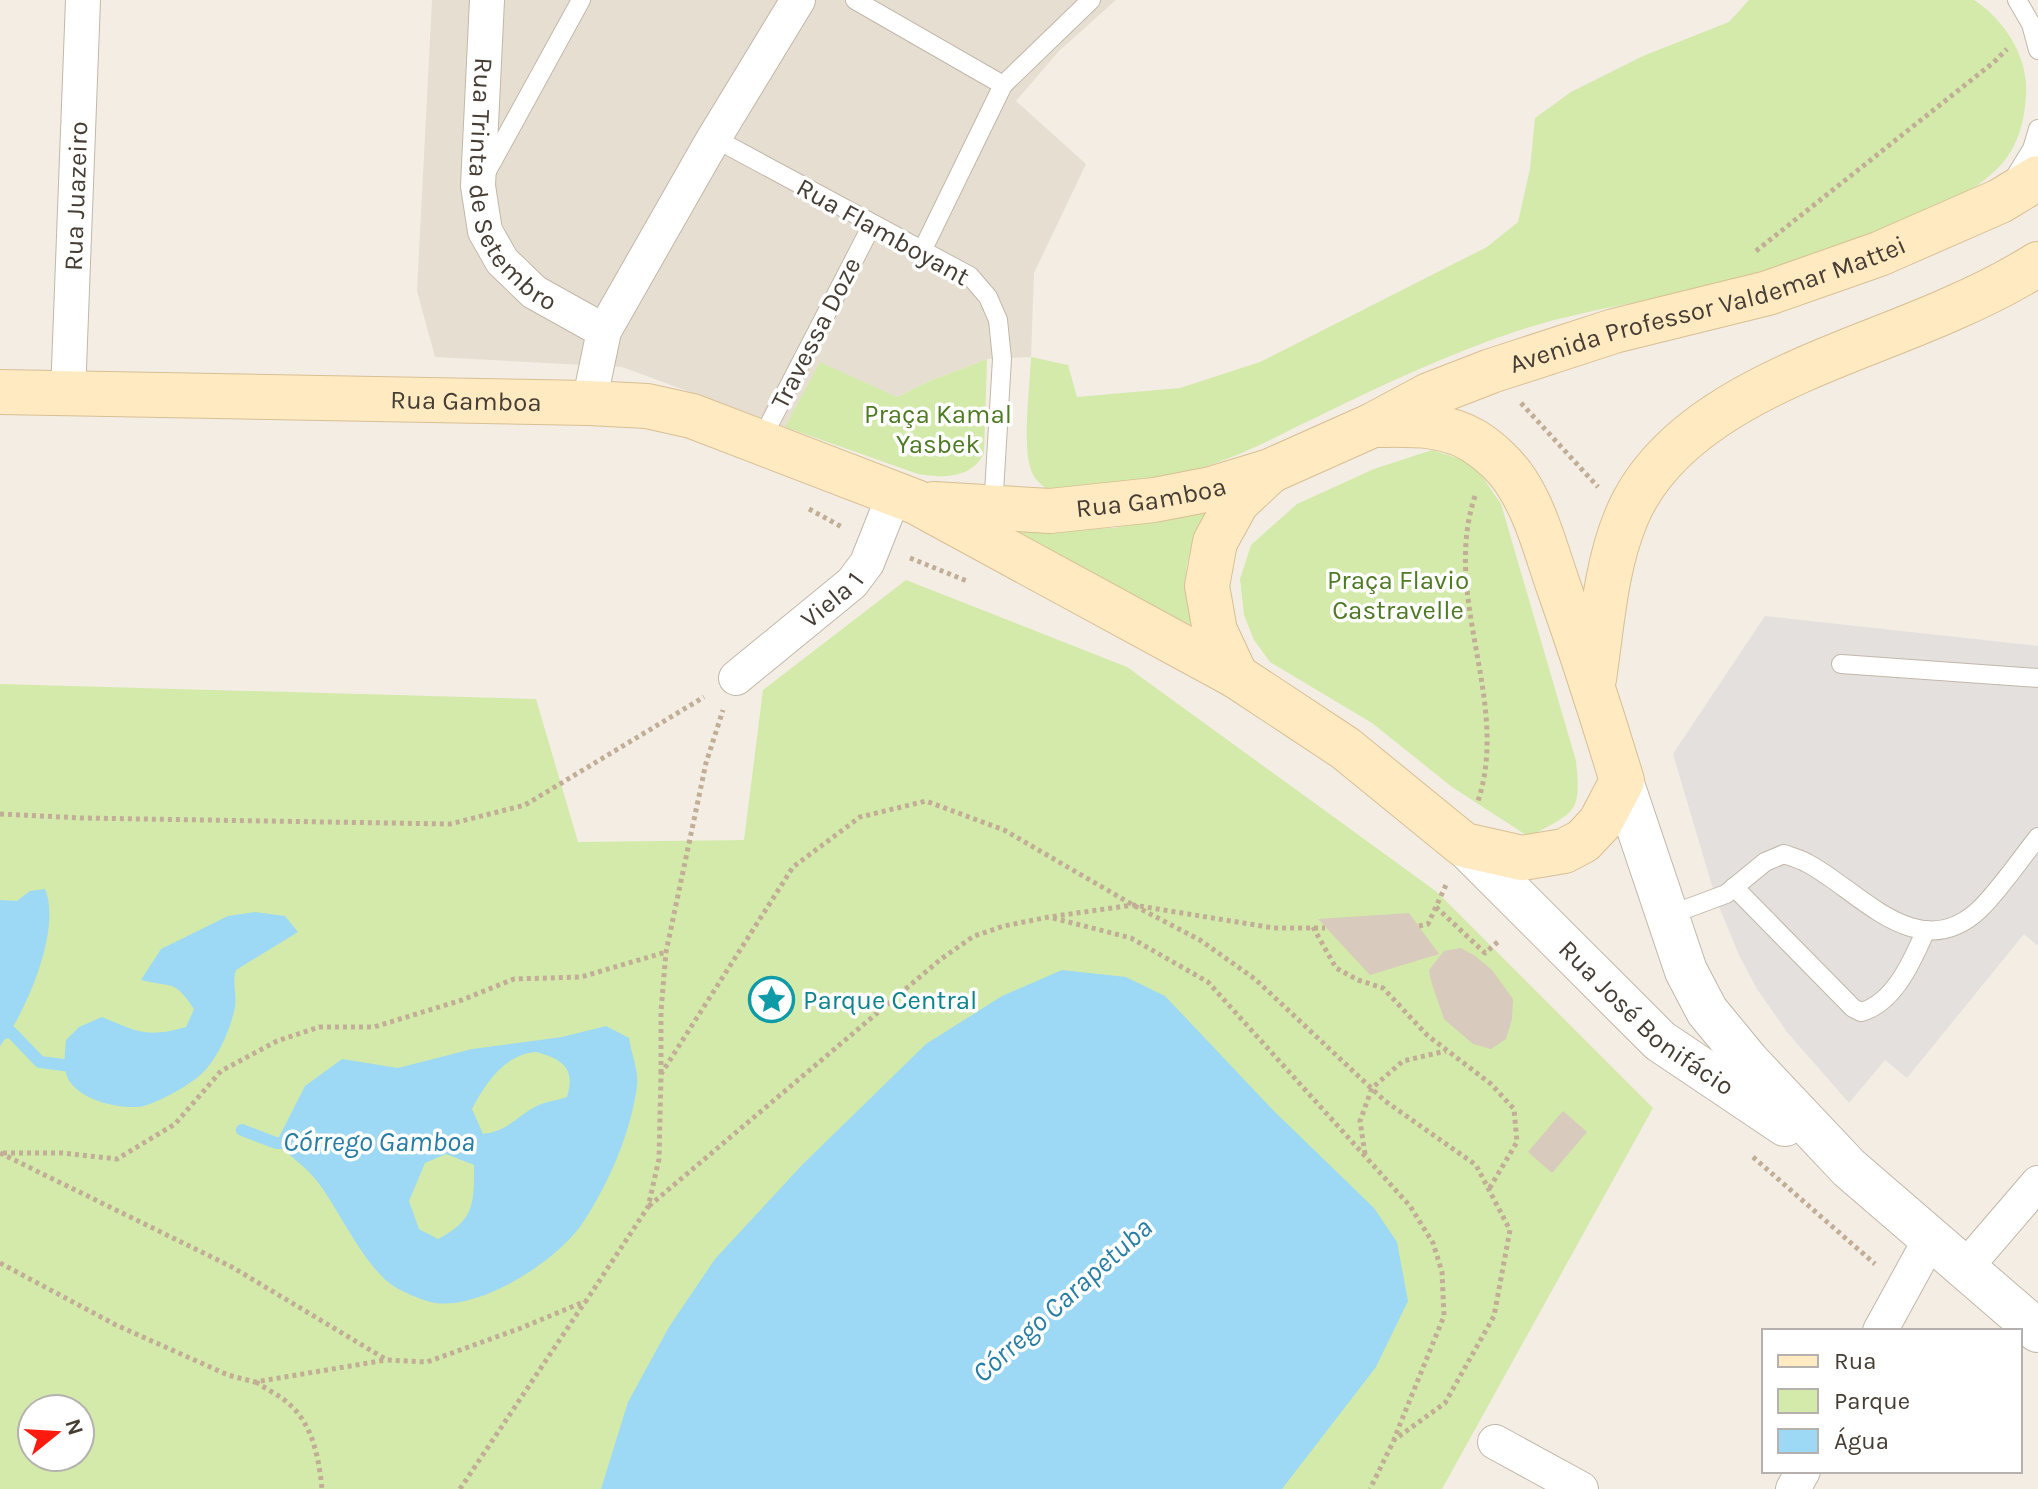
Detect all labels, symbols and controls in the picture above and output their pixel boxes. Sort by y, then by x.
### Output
street label: Rua Trinta de Setembro [462,57,562,317]
street label: Rua Juazeiro [57,121,94,272]
street label: Rua Flamboyant [791,172,975,292]
street label: Avenida Professor Valdemar Mattei [1505,229,1910,380]
street label: Travessa Doze [764,252,868,414]
street label: Rua Gamboa [390,384,542,418]
park label: Praça Kamal Yasbek [864,399,1012,460]
street label: Rua Gamboa [1074,470,1230,524]
park label: Praça Flavio Castravelle [1327,565,1469,626]
street label: Viela 1 [794,566,870,634]
street label: Rua José Bonifácio [1553,934,1740,1102]
place icon: Parque Central [748,976,796,1024]
place label: Parque Central [803,985,977,1016]
water label: Córrego Gamboa [283,1125,475,1158]
water label: Córrego Carapetuba [965,1211,1159,1389]
legend [1762,1329,2022,1473]
text: Rua [1834,1347,1876,1375]
text: Parque [1834,1387,1910,1415]
north arrow [16,1393,96,1473]
text: N [59,1416,89,1439]
text: Água [1834,1426,1889,1455]

